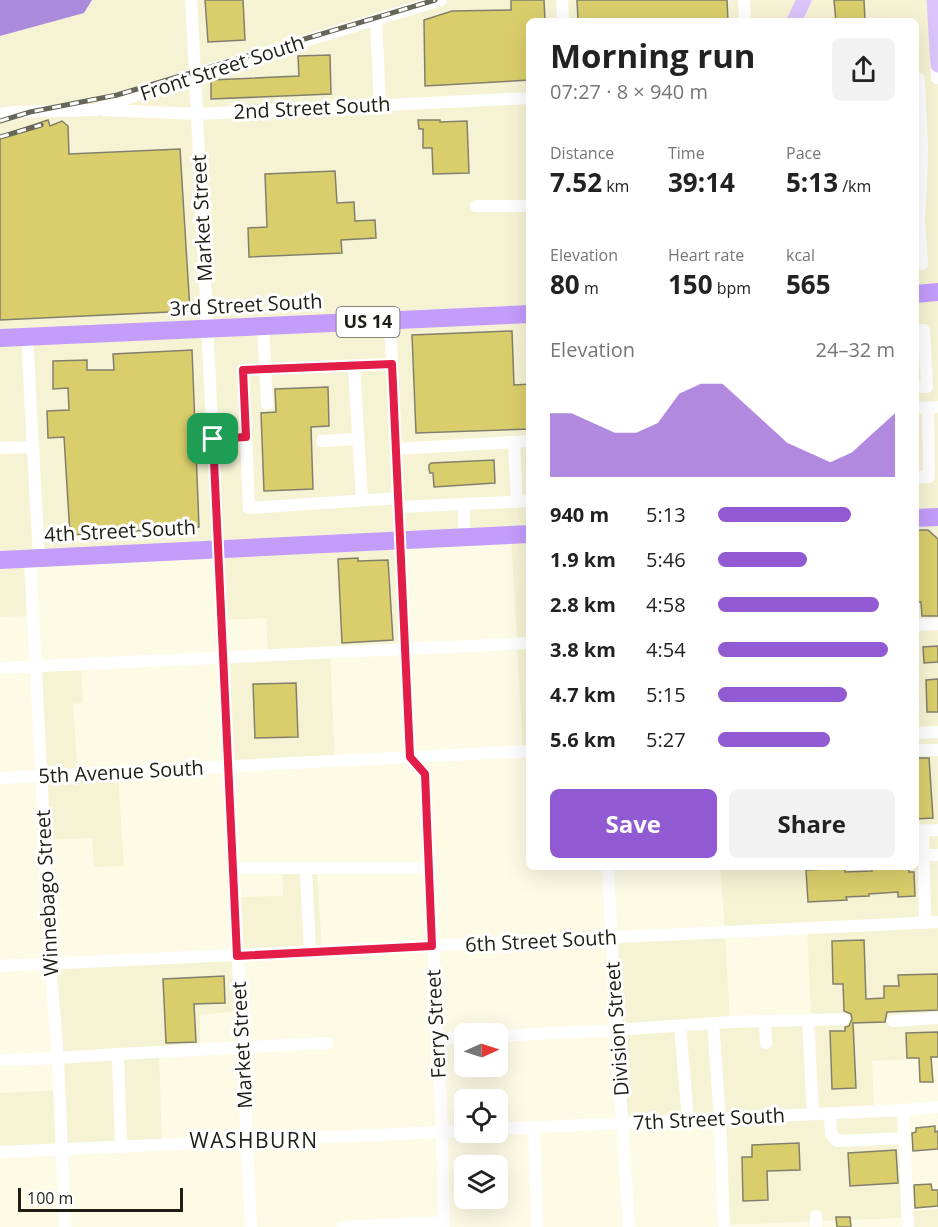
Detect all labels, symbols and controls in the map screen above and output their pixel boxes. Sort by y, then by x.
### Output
street label: Front Street South [136,28,307,107]
text: Morning run [550,33,756,78]
button: share [832,38,895,101]
text: 07:27 · 8 × 940 m [550,78,708,105]
street label: 2nd Street South [233,90,391,125]
text: Distance [550,142,614,164]
text: Time [668,142,705,164]
text: Pace [786,142,821,164]
street label: Market Street [185,154,218,282]
text: 7.52 [550,164,602,200]
text: 39:14 [668,164,735,200]
text: 5:13 [786,164,838,200]
text: km [602,175,629,197]
text: /km [838,175,871,197]
text: Elevation [550,244,618,266]
text: Heart rate [668,244,744,266]
text: kcal [786,244,815,266]
text: 80 [550,266,580,302]
text: 150 [668,266,713,302]
text: 565 [786,266,831,302]
text: m [580,277,599,299]
text: bpm [713,277,751,299]
street label: 3rd Street South [169,287,323,322]
road number: US 14 [336,307,400,337]
text: Elevation [550,336,635,363]
text: 24–32 m [816,336,895,363]
pin [187,413,238,464]
icon: arrive [196,422,229,455]
text: 940 m [550,501,609,528]
text: 5:13 [646,501,686,528]
street label: 4th Street South [43,513,196,548]
text: 1.9 km [550,546,616,573]
text: 5:46 [646,546,686,573]
text: 2.8 km [550,591,616,618]
text: 4:58 [646,591,686,618]
text: 3.8 km [550,636,616,663]
text: 4:54 [646,636,686,663]
text: 4.7 km [550,681,616,708]
text: 5:15 [646,681,686,708]
text: 5.6 km [550,726,616,753]
text: 5:27 [646,726,686,753]
street label: 5th Avenue South [38,754,204,789]
button: Save [550,789,717,858]
button: Share [729,789,895,858]
street label: Winnebago Street [29,809,64,977]
street label: 6th Street South [464,923,617,958]
street label: Division Street [598,961,635,1097]
street label: Ferry Street [419,969,452,1079]
street label: Market Street [225,981,258,1109]
north arrow [454,1023,508,1077]
map controls [454,1023,508,1209]
button: locate [454,1089,508,1143]
street label: 7th Street South [632,1101,785,1136]
district label: WASHBURN [189,1126,319,1154]
button: layers [454,1155,508,1209]
scale bar [18,1185,183,1212]
text: 100 m [27,1187,73,1209]

